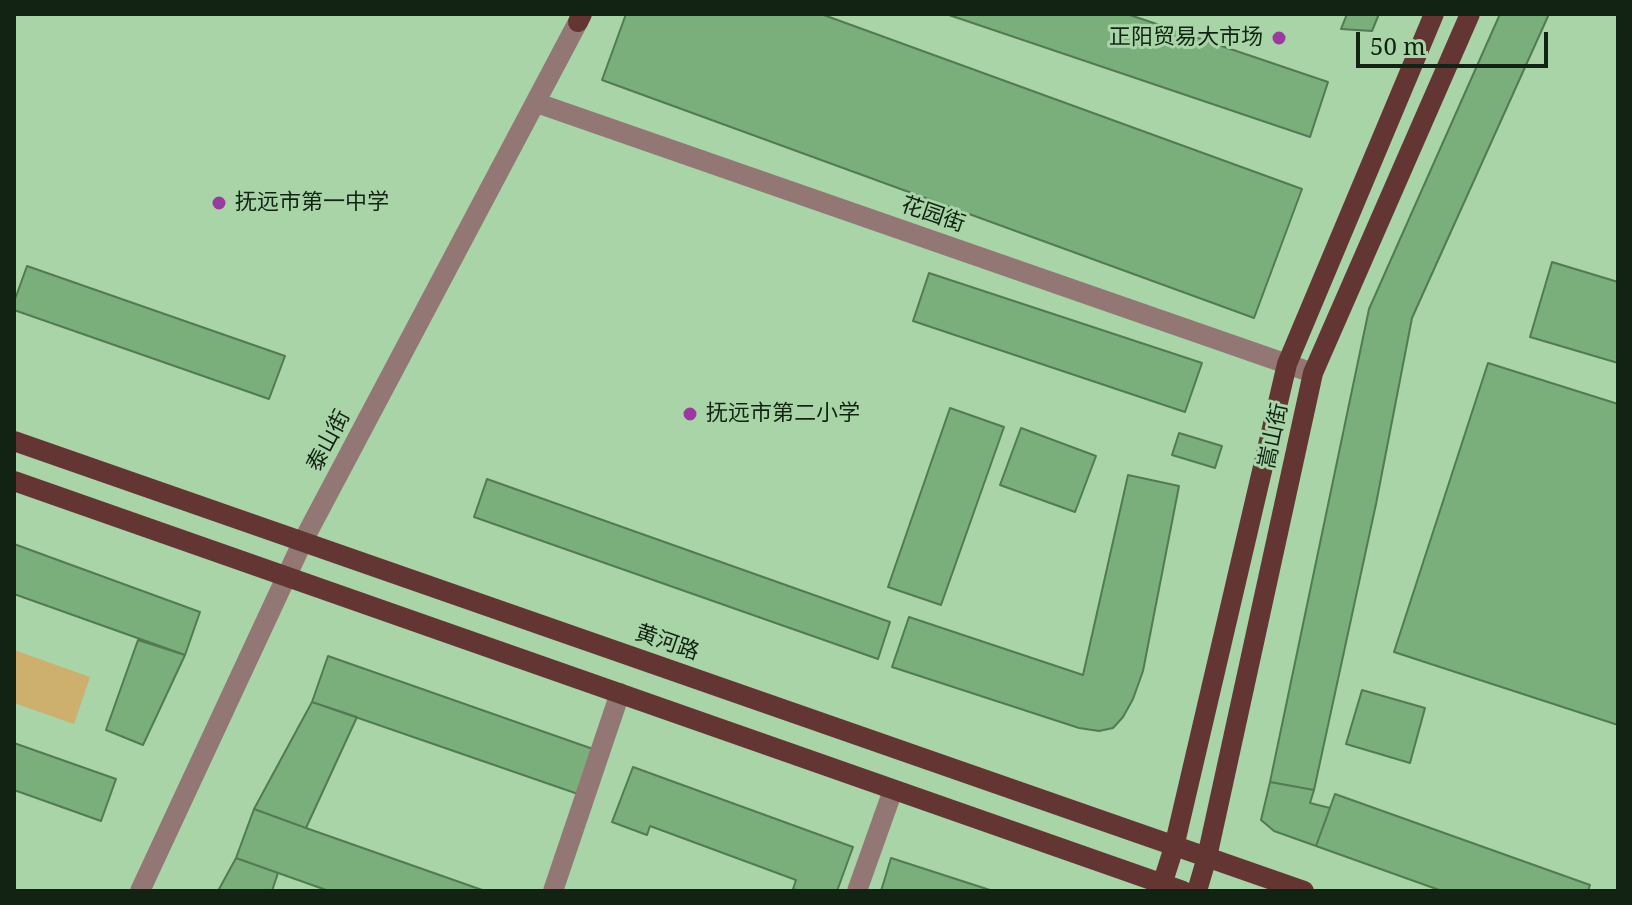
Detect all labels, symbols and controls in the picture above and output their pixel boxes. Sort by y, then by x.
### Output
scale bar [1360,16,1552,66]
place label: 正阳贸易大市场 [1109,25,1263,51]
marker: 正阳贸易大市场 [1270,29,1288,47]
text: 50 m [1370,29,1426,62]
place label: 抚远市第一中学 [235,190,389,216]
street label: 花园街 [898,192,968,238]
marker: 抚远市第一中学 [210,194,228,212]
place label: 抚远市第二小学 [706,401,860,427]
street label: 嵩山街 [1254,401,1294,471]
marker: 抚远市第二小学 [681,405,699,423]
street label: 泰山街 [302,406,356,476]
street label: 黄河路 [632,620,702,666]

